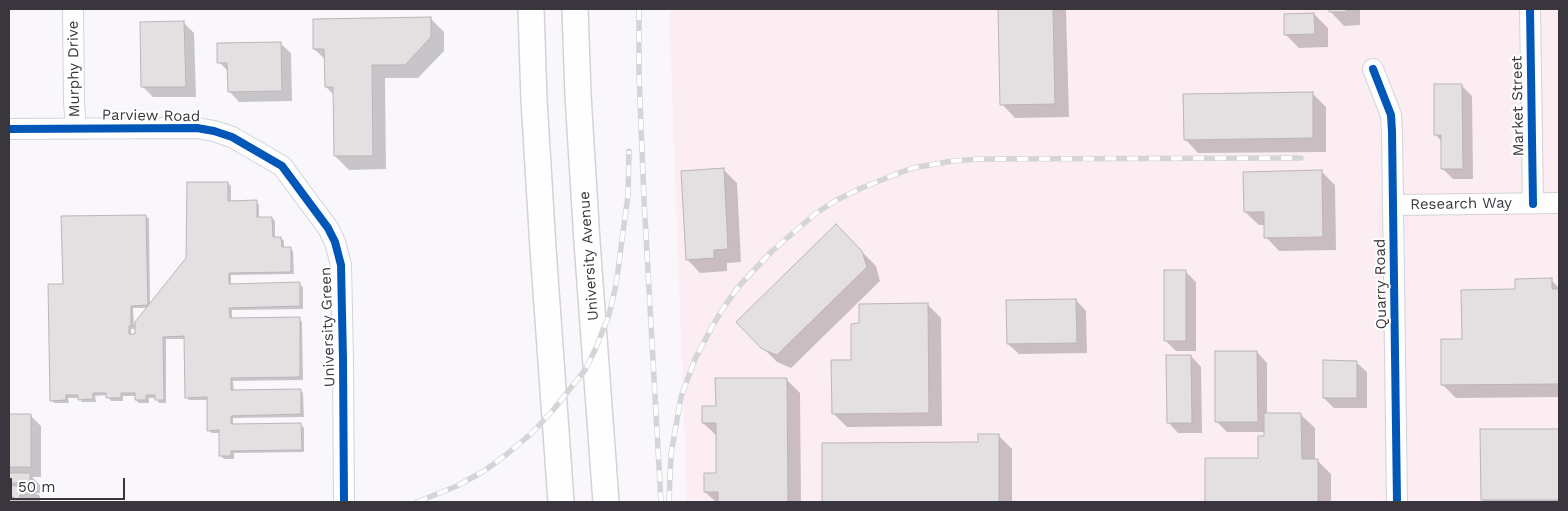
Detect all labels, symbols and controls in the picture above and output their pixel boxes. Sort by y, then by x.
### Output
street label: Murphy Drive [64,20,84,118]
street label: Market Street [1508,56,1528,156]
street label: Parview Road [102,106,200,126]
street label: University Avenue [575,190,603,322]
street label: Research Way [1410,194,1512,214]
street label: Quarry Road [1371,239,1391,329]
street label: University Green [317,266,339,388]
scale bar [12,468,128,500]
text: 50 m [18,478,55,496]

